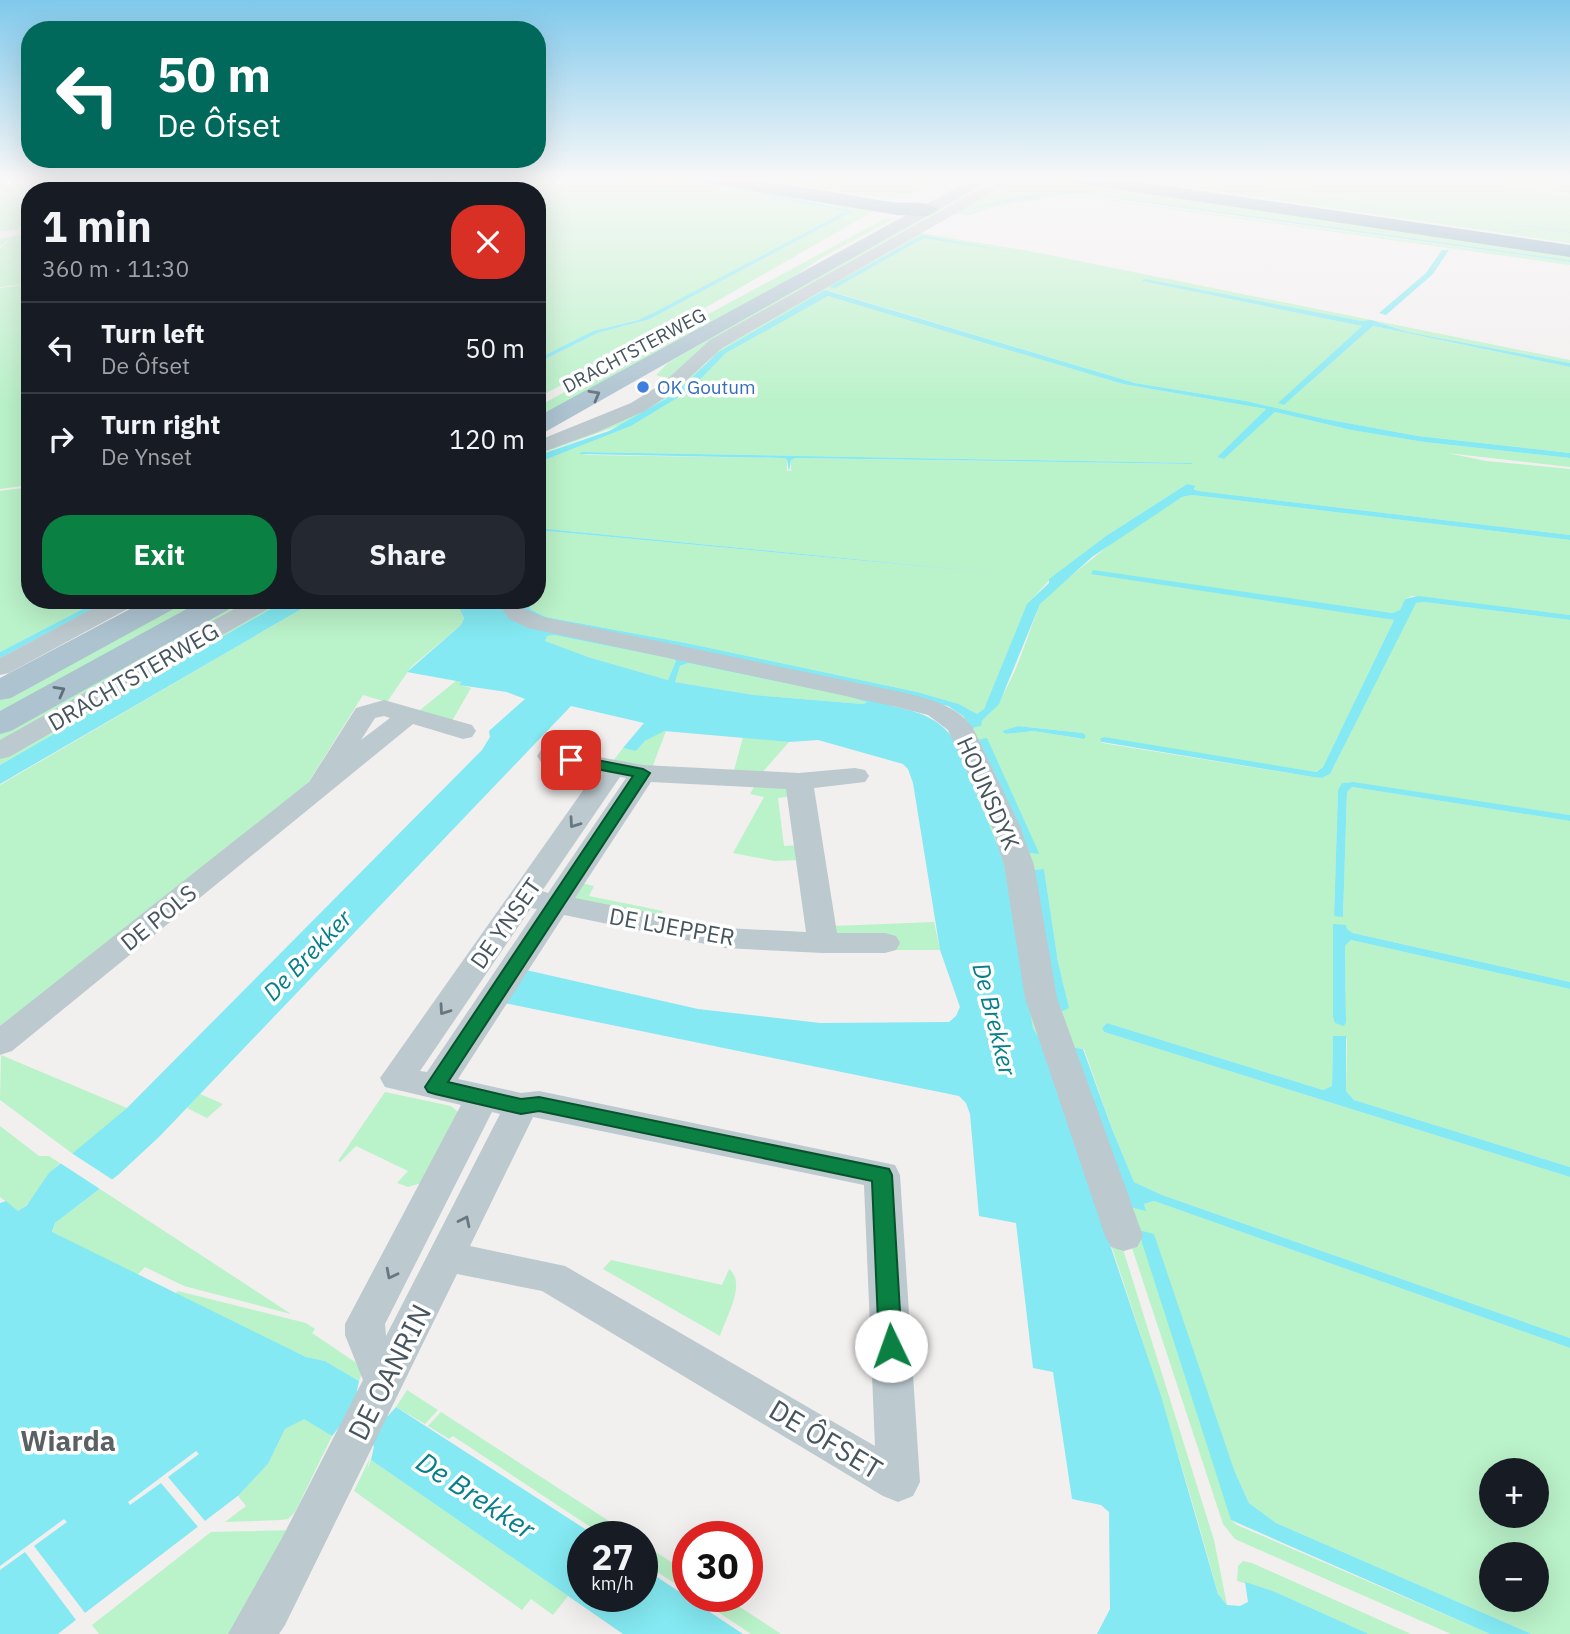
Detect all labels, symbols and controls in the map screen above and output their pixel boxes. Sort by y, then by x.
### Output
text: 50 m [157,42,271,105]
icon: left [42,49,133,140]
text: De Ôfset [157,104,281,146]
text: 1 min [42,199,152,254]
button: close [451,205,525,279]
text: 360 m · 11:30 [42,253,189,283]
street label: DRACHTSTERWEG [558,302,710,398]
text: Turn left [101,316,204,350]
icon: left [42,329,80,367]
text: 50 m [465,331,525,365]
text: De Ôfset [101,350,190,380]
place label: OK Goutum [657,375,756,399]
marker: OK Goutum [635,379,651,395]
one-way arrow [588,389,601,403]
text: Turn right [101,407,220,441]
icon: right [42,420,80,458]
text: 120 m [449,422,525,456]
text: De Ynset [101,441,192,471]
button: Exit [42,515,277,595]
button: Share [291,515,525,595]
street label: DRACHTSTERWEG [42,615,224,737]
one-way arrow [52,686,65,699]
pin [541,730,601,790]
street label: HOUNSDYK [951,732,1027,855]
icon: arrive [552,741,590,779]
one-way arrow [569,816,582,829]
street label: DE YNSET [463,872,547,974]
street label: DE POLS [114,877,202,957]
street label: DE LJEPPER [607,900,737,952]
water label: De Brekker [256,902,359,1007]
water label: De Brekker [966,959,1025,1080]
one-way arrow [440,1002,452,1015]
one-way arrow [457,1216,471,1228]
one-way arrow [386,1267,399,1279]
street label: DE OANRIN [339,1298,439,1446]
position arrow [854,1309,928,1383]
street label: DE ÔFSET [763,1391,889,1487]
district label: Wiarda [20,1422,116,1459]
water label: De Brekker [410,1443,543,1547]
map controls [1479,1458,1549,1612]
button: + [1479,1458,1549,1528]
speed limit sign: 30 [672,1521,763,1612]
text: 27 [591,1534,634,1580]
button: − [1479,1542,1549,1612]
text: km/h [591,1572,634,1595]

